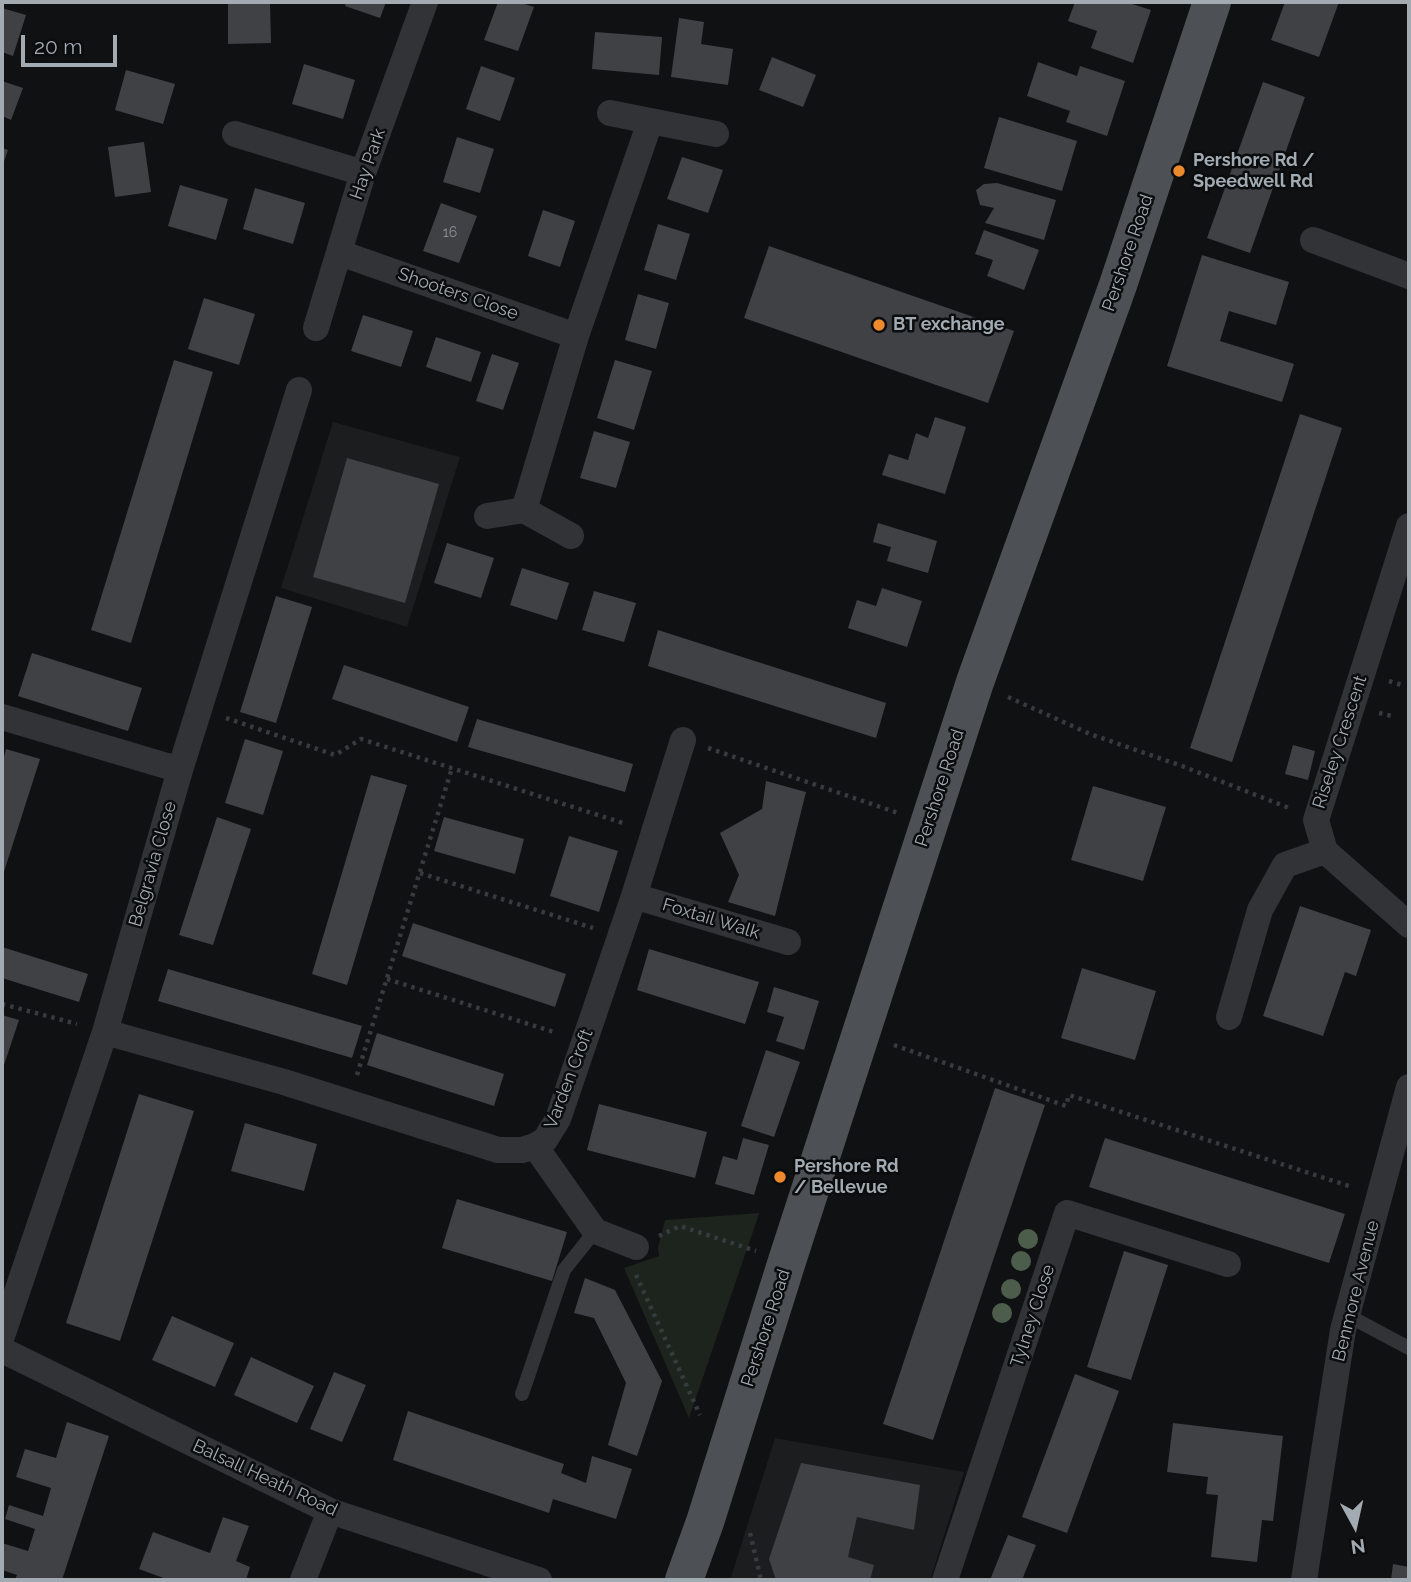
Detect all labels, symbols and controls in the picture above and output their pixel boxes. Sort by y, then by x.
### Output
scale bar [24,21,121,65]
text: 20 m [34,34,82,59]
street label: Hay Park [346,126,390,202]
place label: Pershore Rd / Speedwell Rd [1193,150,1315,192]
marker: Pershore Rd / Speedwell Rd [1171,163,1187,179]
street label: Pershore Road [1098,192,1158,314]
house number: 16 [443,225,457,241]
street label: Shooters Close [395,263,521,325]
place label: BT exchange [893,314,1005,336]
marker: BT exchange [871,317,887,333]
street label: Riseley Crescent [1308,673,1372,811]
street label: Pershore Road [911,727,969,849]
street label: Belgravia Close [125,799,181,929]
street label: Foxtail Walk [660,894,762,944]
street label: Varden Croft [540,1026,598,1132]
place label: Pershore Rd / Bellevue [794,1156,899,1198]
marker: Pershore Rd / Bellevue [772,1169,788,1185]
street label: Benmore Avenue [1328,1218,1384,1364]
street label: Tylney Close [1006,1262,1060,1370]
street label: Pershore Road [737,1267,795,1389]
street label: Balsall Heath Road [189,1435,341,1521]
north arrow [1320,1491,1390,1561]
text: N [1349,1535,1367,1559]

